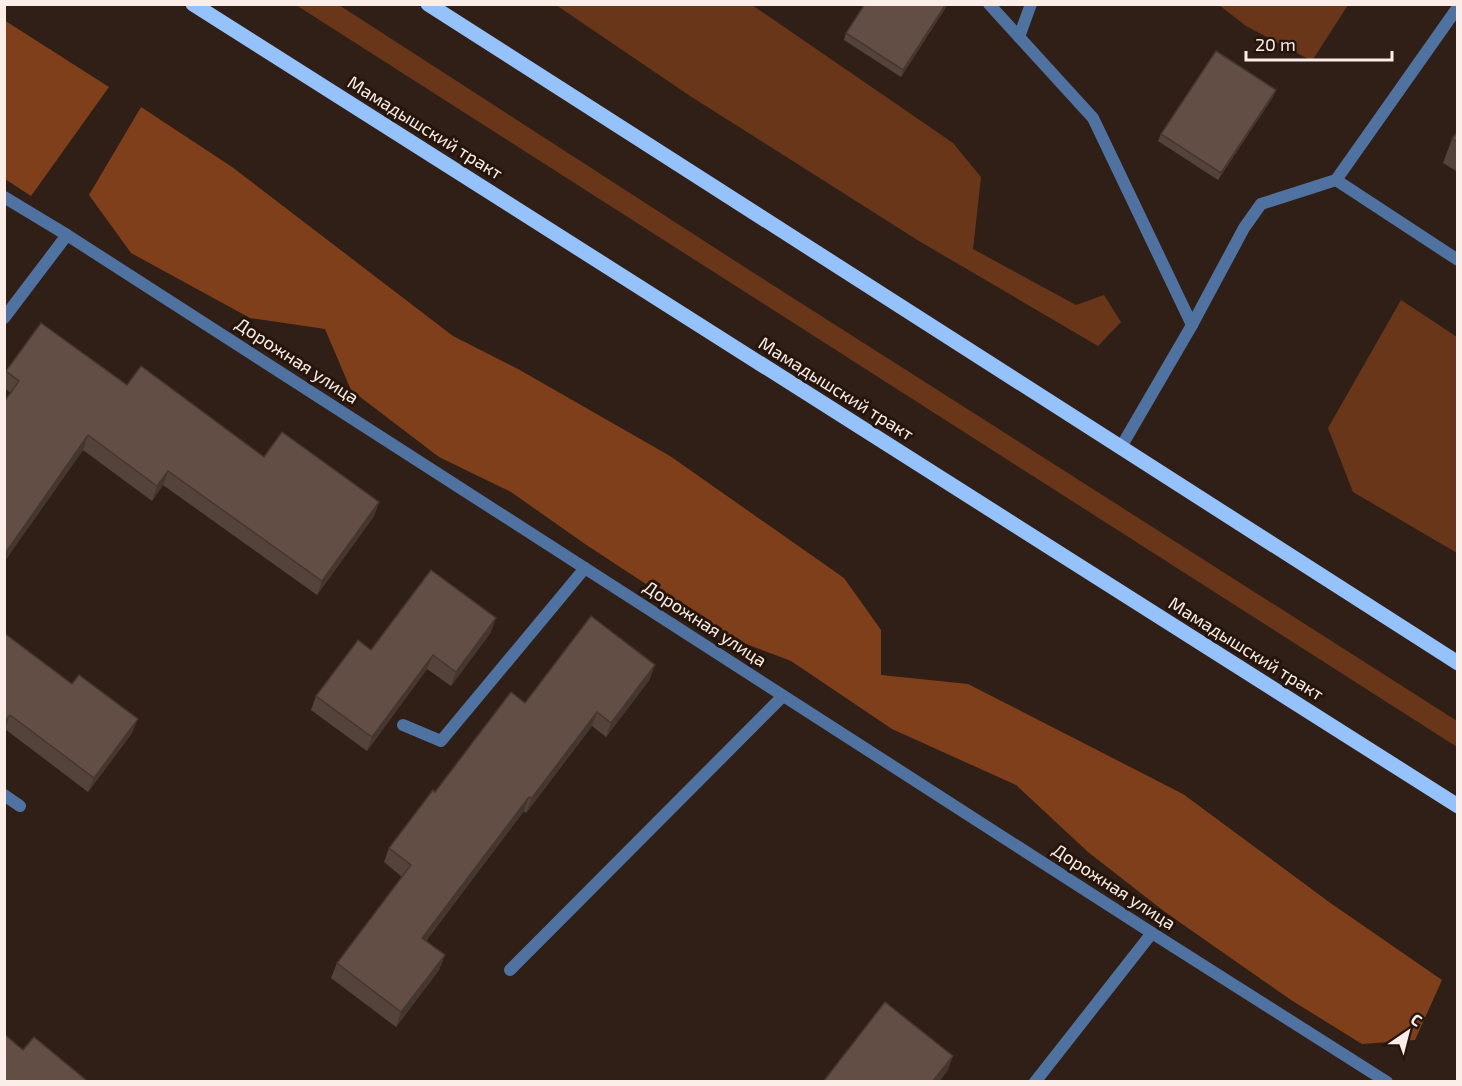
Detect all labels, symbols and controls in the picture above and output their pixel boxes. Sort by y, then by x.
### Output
scale bar [1246,24,1392,62]
text: 20 m [1255,33,1296,55]
street label: Мамадышский тракт [344,71,507,184]
street label: Дорожная улица [232,312,363,408]
street label: Мамадышский тракт [755,332,918,445]
street label: Дорожная улица [640,575,771,671]
street label: Мамадышский тракт [1165,592,1328,705]
street label: Дорожная улица [1049,838,1180,934]
north arrow [1378,1002,1438,1062]
text: С [1408,1009,1426,1030]

